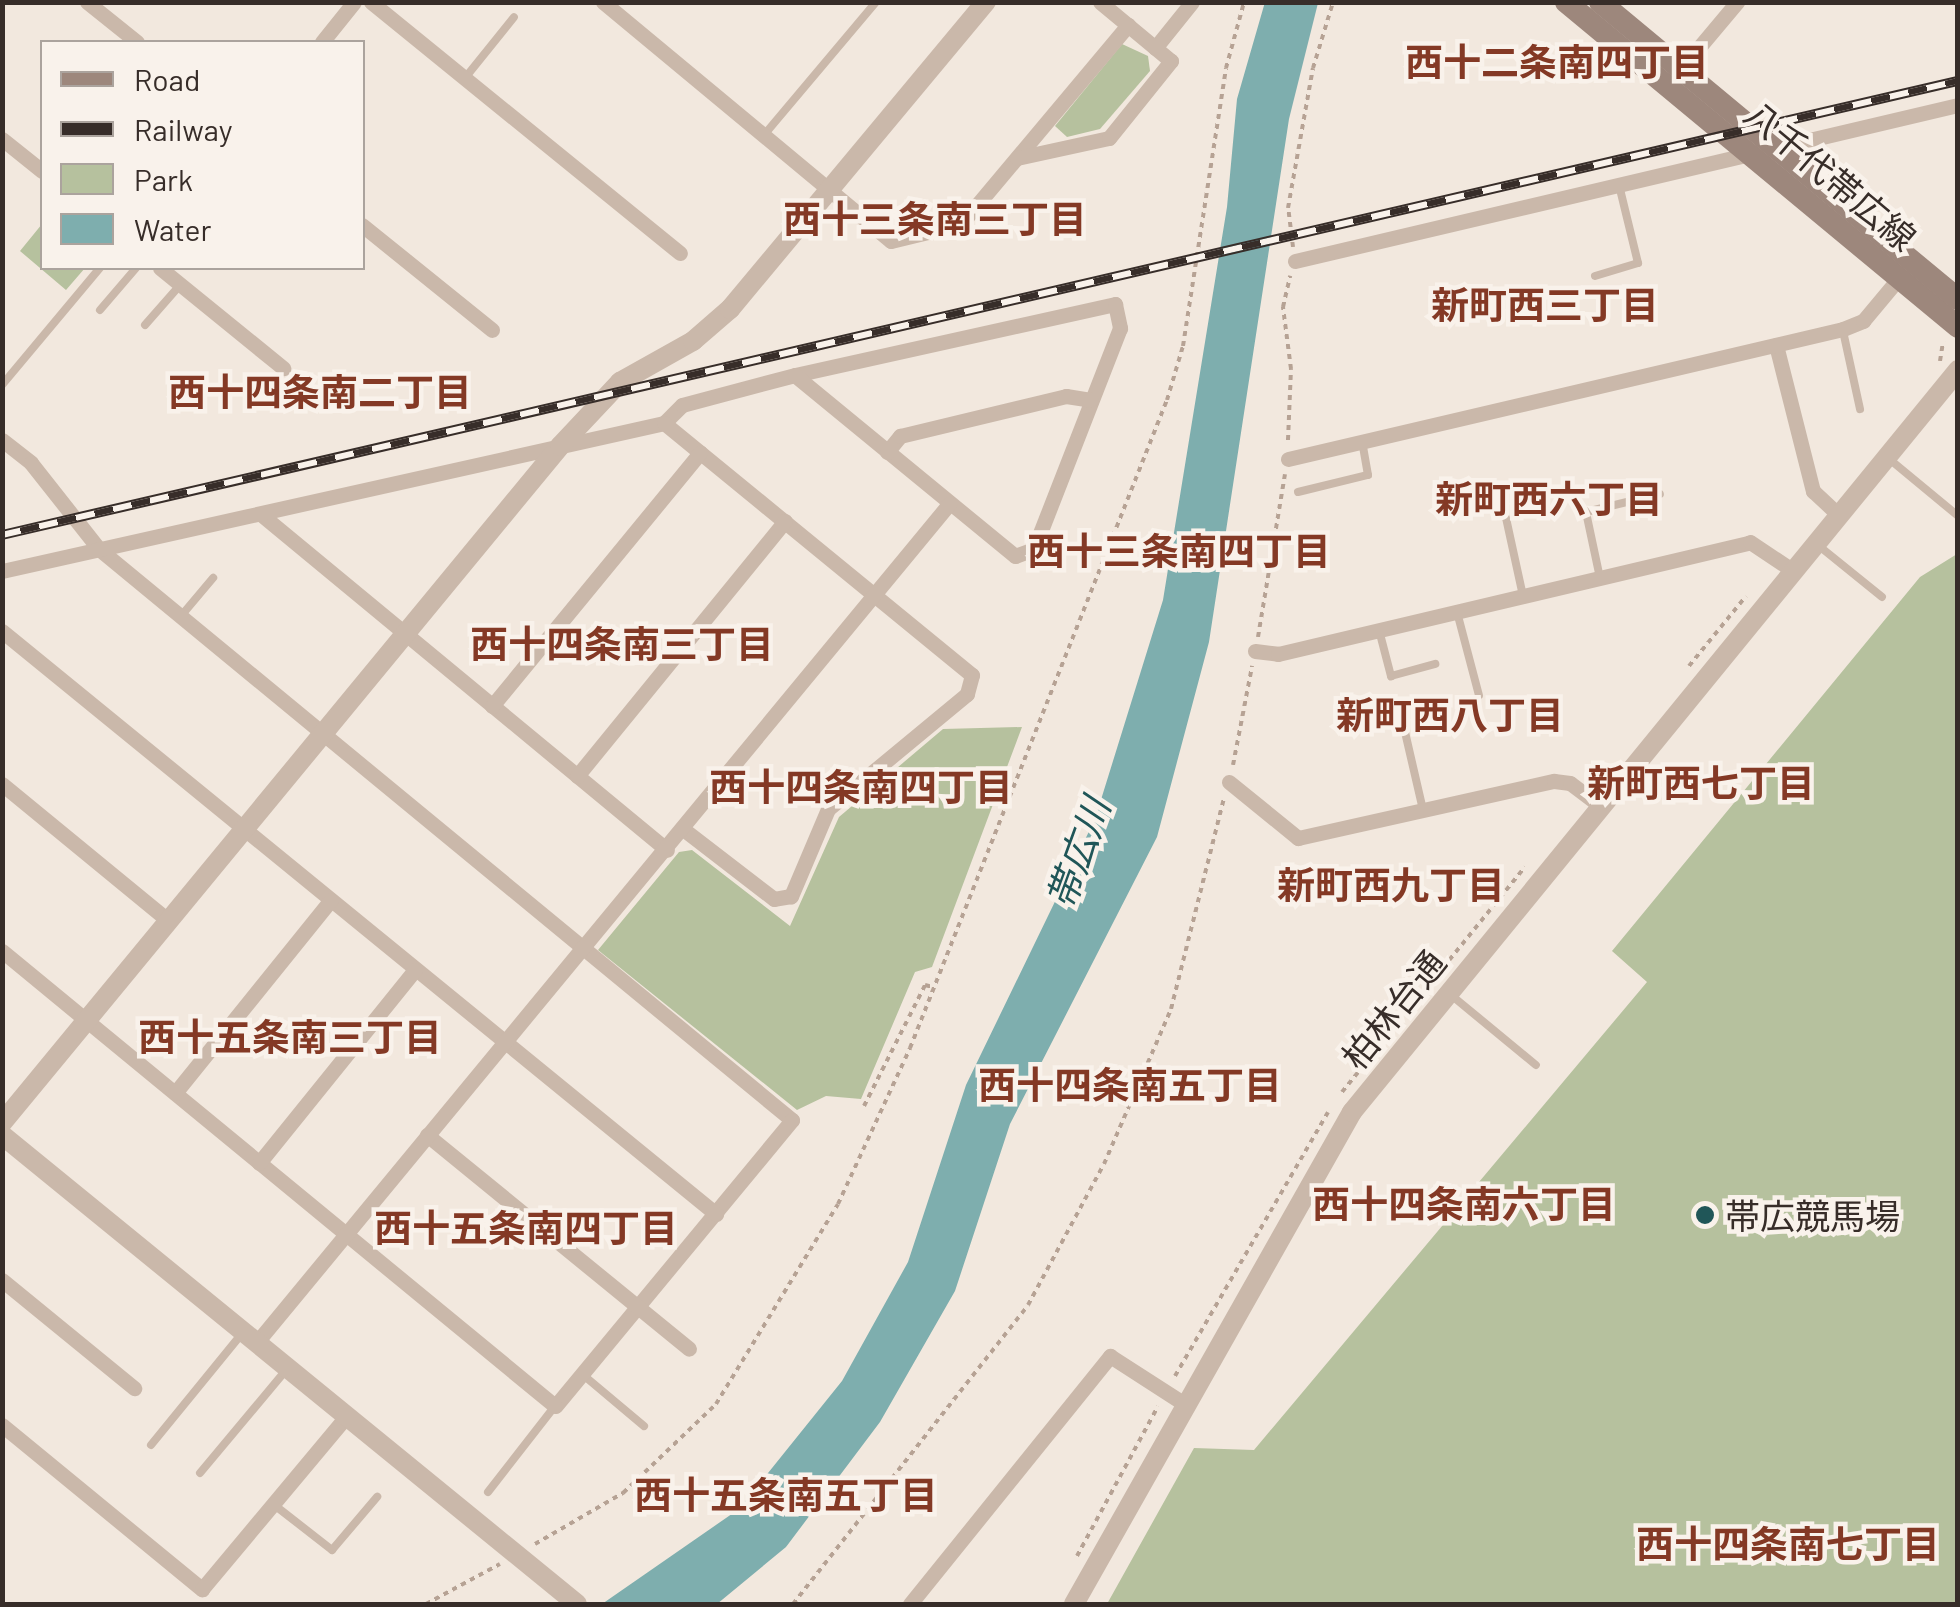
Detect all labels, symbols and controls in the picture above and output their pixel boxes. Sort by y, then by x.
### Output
district label: 西十二条南四丁目 [1405,39,1709,85]
legend [40,40,365,270]
text: Road [134,61,200,97]
street label: 八千代帯広線 [1737,91,1925,259]
text: Railway [134,111,233,147]
text: Park [134,161,193,197]
district label: 西十三条南三丁目 [783,196,1087,242]
text: Water [134,211,212,247]
district label: 新町西三丁目 [1431,282,1659,328]
district label: 西十四条南二丁目 [168,369,472,415]
district label: 新町西六丁目 [1435,476,1663,522]
district label: 西十三条南四丁目 [1027,528,1331,574]
district label: 西十四条南三丁目 [470,621,774,667]
district label: 新町西八丁目 [1336,692,1564,738]
district label: 新町西七丁目 [1587,760,1815,806]
district label: 西十四条南四丁目 [709,764,1013,810]
water label: 帯広川 [1037,792,1119,914]
district label: 新町西九丁目 [1277,862,1505,908]
street label: 柏林台通 [1333,941,1453,1077]
district label: 西十五条南三丁目 [138,1014,442,1060]
district label: 西十四条南五丁目 [978,1062,1282,1108]
district label: 西十四条南六丁目 [1312,1181,1616,1227]
place label: 帯広競馬場 [1725,1194,1900,1236]
marker: 帯広競馬場 [1694,1204,1716,1226]
district label: 西十五条南四丁目 [374,1205,678,1251]
district label: 西十五条南五丁目 [634,1472,938,1518]
district label: 西十四条南七丁目 [1636,1521,1940,1567]

